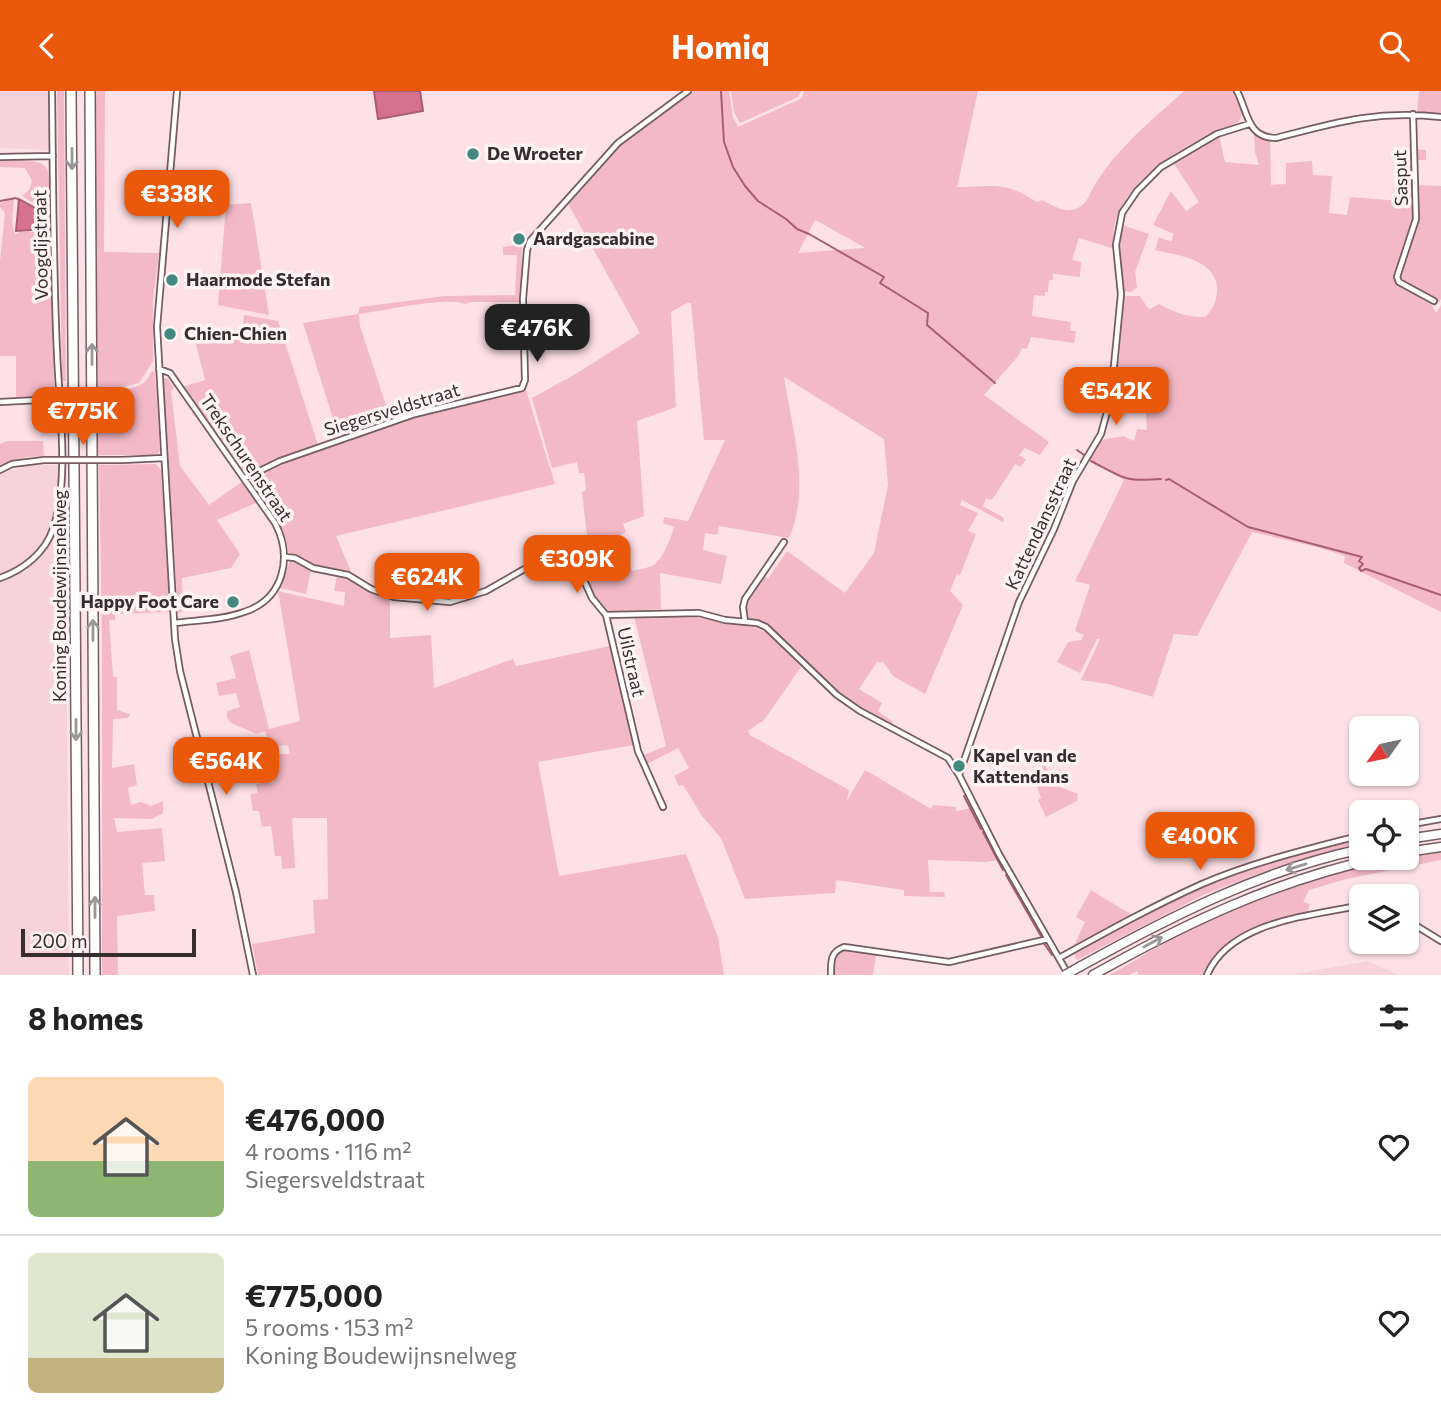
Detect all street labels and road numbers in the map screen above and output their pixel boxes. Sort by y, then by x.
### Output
street label: Sasput [1388,150,1412,207]
street label: Voogdijstraat [28,190,52,300]
street label: Siegersveldstraat [321,378,462,440]
street label: Trekschurenstraat [196,390,298,525]
street label: Kattendansstraat [1000,454,1080,593]
street label: Koning Boudewijnsnelweg [48,489,70,702]
street label: Uilstraat [613,625,651,699]

